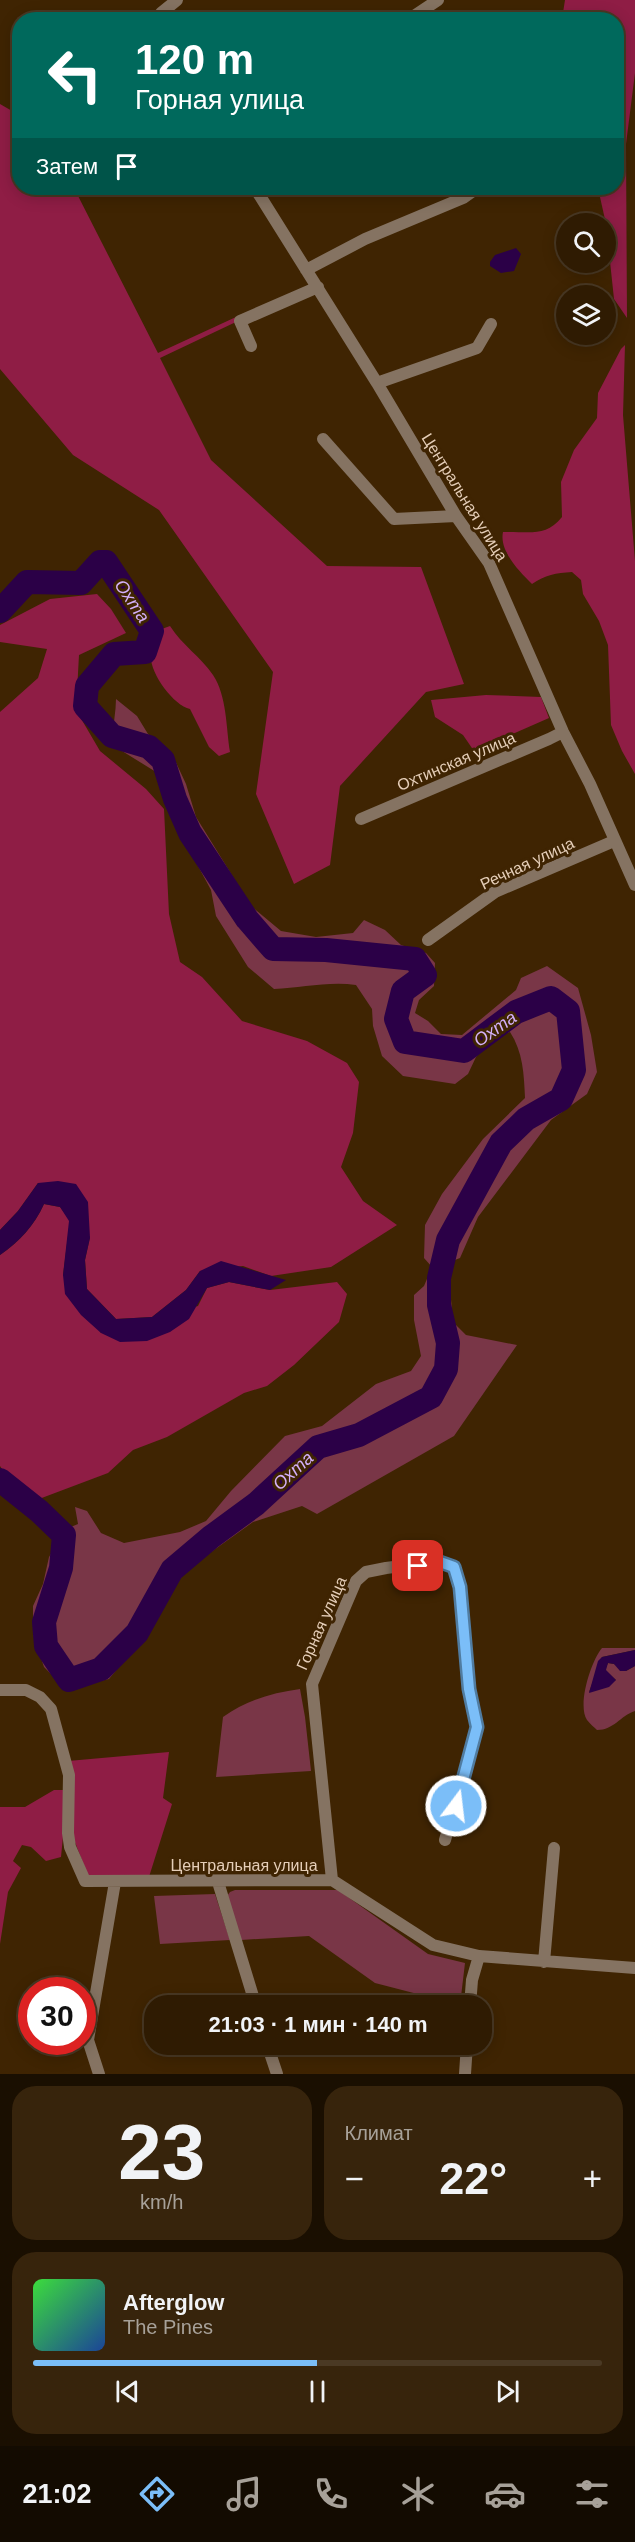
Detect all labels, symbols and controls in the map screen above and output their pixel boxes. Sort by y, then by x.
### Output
icon: left [36,36,114,114]
text: 120 m [135,36,254,83]
text: Горная улица [135,85,304,115]
icon: arrive [110,150,143,183]
text: Затем [36,154,98,179]
map controls [556,213,616,345]
button: search [556,213,616,273]
button: layers [556,285,616,345]
street label: Центральная улица [418,430,511,564]
water label: Охта [110,576,154,626]
street label: Охтинская улица [395,729,518,794]
street label: Речная улица [478,834,577,893]
water label: Охта [470,1007,520,1051]
water label: Охта [269,1448,317,1494]
pin [392,1540,443,1591]
icon: arrive [401,1549,434,1582]
street label: Горная улица [293,1574,350,1672]
position arrow [424,1774,488,1838]
street label: Центральная улица [170,1857,318,1874]
speed limit sign: 30 [18,1977,96,2055]
text: 21:03 · 1 мин · 140 m [208,2012,428,2037]
text: 23 [118,2108,205,2196]
text: Климат [345,2122,413,2144]
text: 22° [439,2153,507,2204]
text: − [345,2160,364,2197]
text: + [583,2160,602,2197]
text: km/h [140,2191,183,2213]
text: Afterglow [123,2290,224,2315]
text: The Pines [123,2316,213,2338]
icon: previous [111,2375,144,2408]
icon: pause [301,2375,334,2408]
icon: next [491,2375,524,2408]
icon: directions [136,2473,178,2515]
icon: music [223,2473,265,2515]
icon: phone [310,2473,352,2515]
icon: climate [397,2473,439,2515]
icon: car [484,2473,526,2515]
icon: filters [571,2473,613,2515]
text: 21:02 [22,2479,91,2509]

